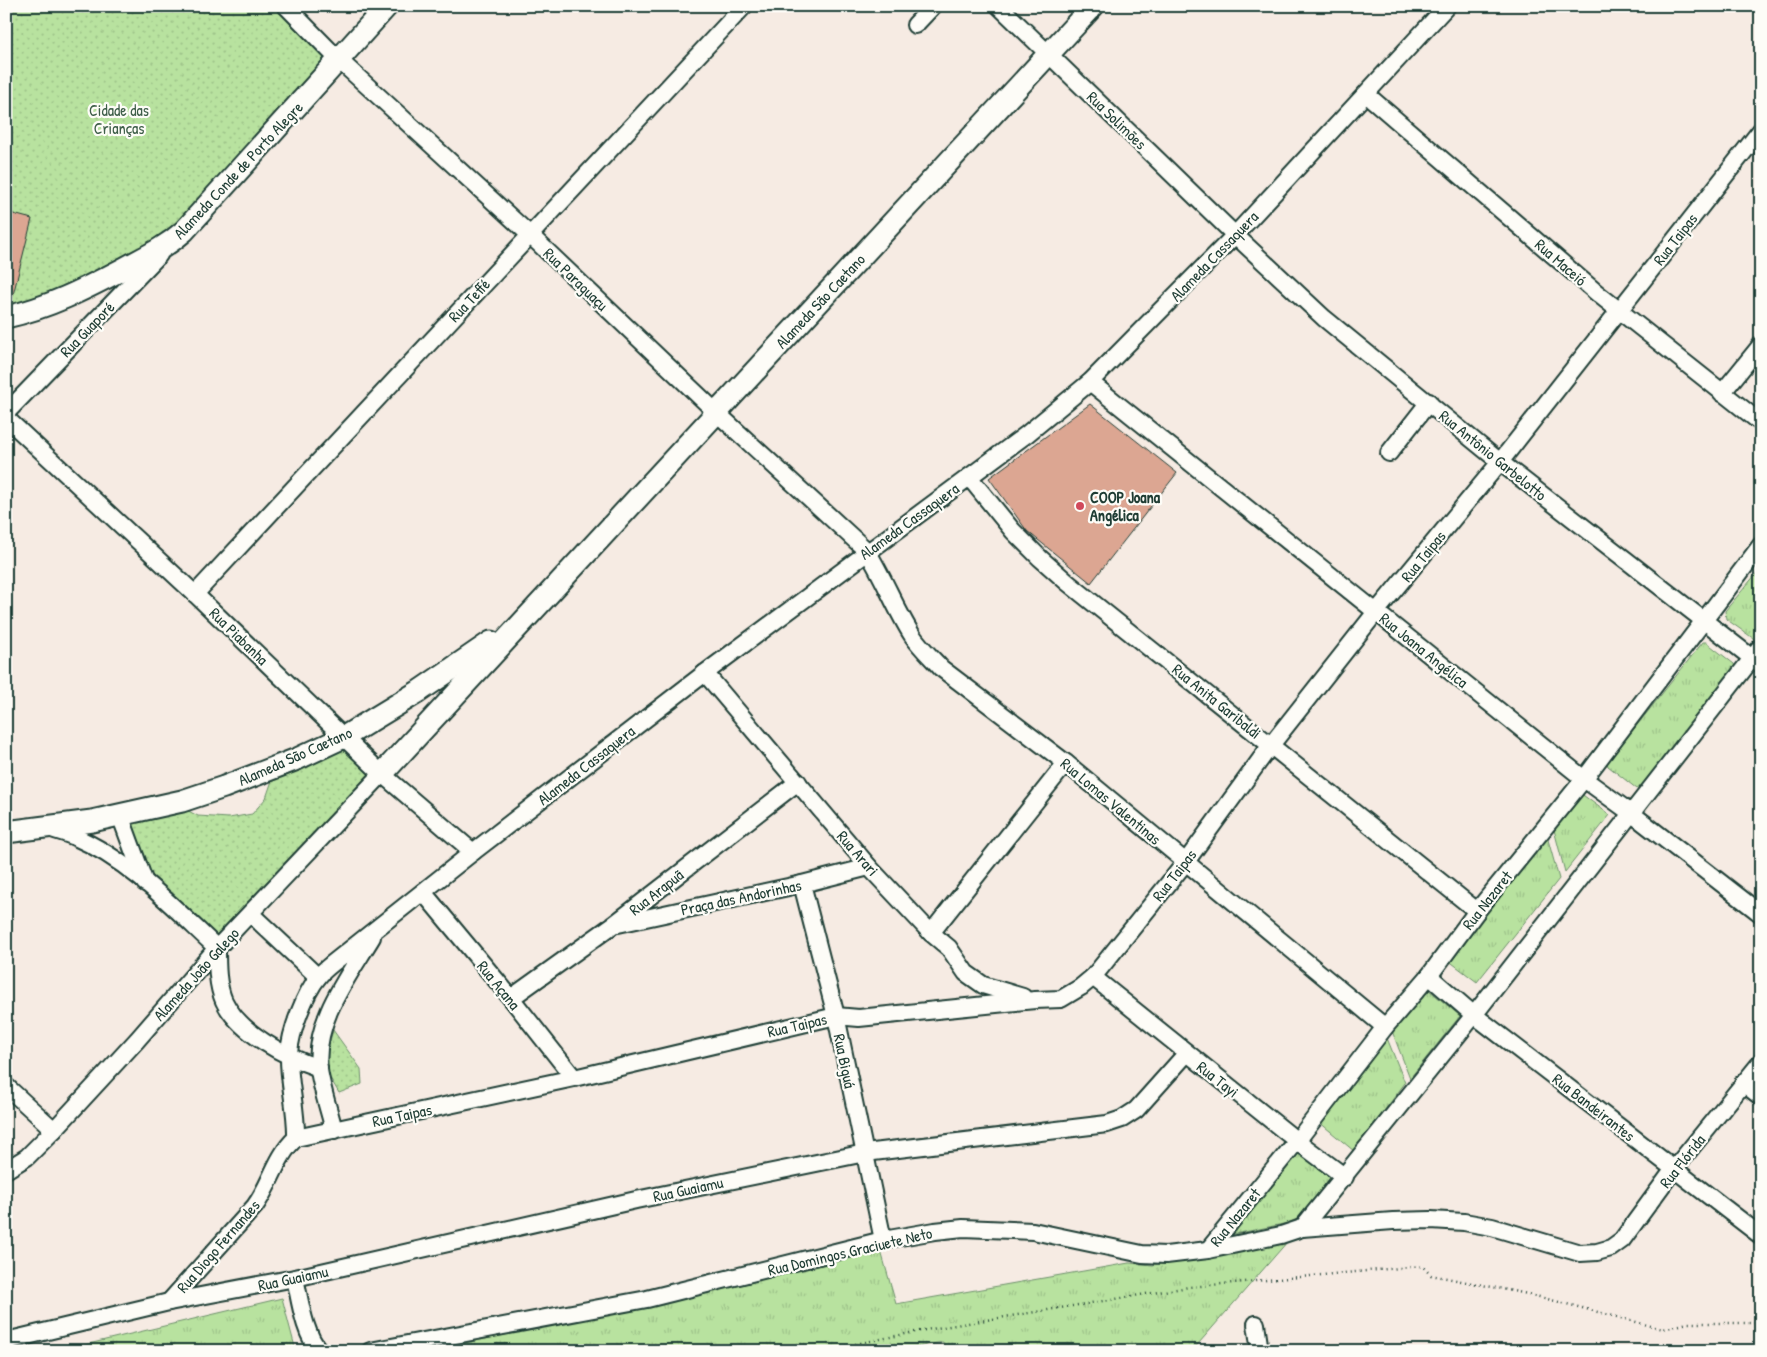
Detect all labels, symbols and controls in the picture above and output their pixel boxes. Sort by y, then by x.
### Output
street label: Rua Solimões [1082,86,1152,154]
street label: Alameda Conde de Porto Alegre [168,96,308,244]
park label: Cidade das Crianças [89,99,149,139]
street label: Alameda Cassaquera [1165,206,1263,306]
street label: Rua Taipas [1648,208,1702,270]
street label: Rua Maceió [1530,233,1592,291]
street label: Rua Paraguaçu [539,242,614,316]
street label: Alameda São Caetano [770,248,870,353]
street label: Rua Teffé [443,273,495,327]
street label: Rua Guaporé [55,296,120,362]
street label: Rua Antônio Garbelotto [1434,405,1552,506]
street label: Alameda Cassaquera [855,477,963,565]
place label: COOP Joana Angélica [1090,486,1161,527]
marker: COOP Joana Angélica [1074,500,1086,512]
street label: Rua Taipas [1395,526,1451,586]
street label: Rua Piabanha [205,602,273,670]
street label: Rua Joana Angélica [1375,607,1473,693]
street label: Rua Anita Garibaldi [1168,658,1266,744]
street label: Alameda Cassaquera [533,720,639,810]
street label: Alameda São Caetano [235,721,356,791]
street label: Rua Lomas Valentinas [1056,752,1166,850]
street label: Rua Arari [832,826,884,880]
street label: Rua Taipas [1147,844,1201,906]
street label: Rua Arapuã [624,864,688,920]
street label: Rua Nazaret [1457,865,1517,934]
street label: Praça das Andorinhas [679,874,803,920]
street label: Alameda João Galego [148,922,244,1025]
street label: Rua Açana [472,956,526,1014]
street label: Rua Taipas [765,1008,829,1042]
street label: Rua Biguá [829,1032,861,1090]
street label: Rua Tayi [1192,1056,1244,1102]
street label: Rua Bandeirantes [1548,1068,1640,1146]
street label: Rua Taipas [370,1098,434,1132]
street label: Rua Flórida [1654,1130,1710,1192]
street label: Rua Guaiamu [651,1171,726,1207]
street label: Rua Nazaret [1205,1183,1266,1251]
street label: Rua Diogo Fernandes [171,1195,265,1297]
street label: Rua Domingos Graciuete Neto [766,1221,935,1281]
street label: Rua Guaiamu [256,1260,331,1296]

